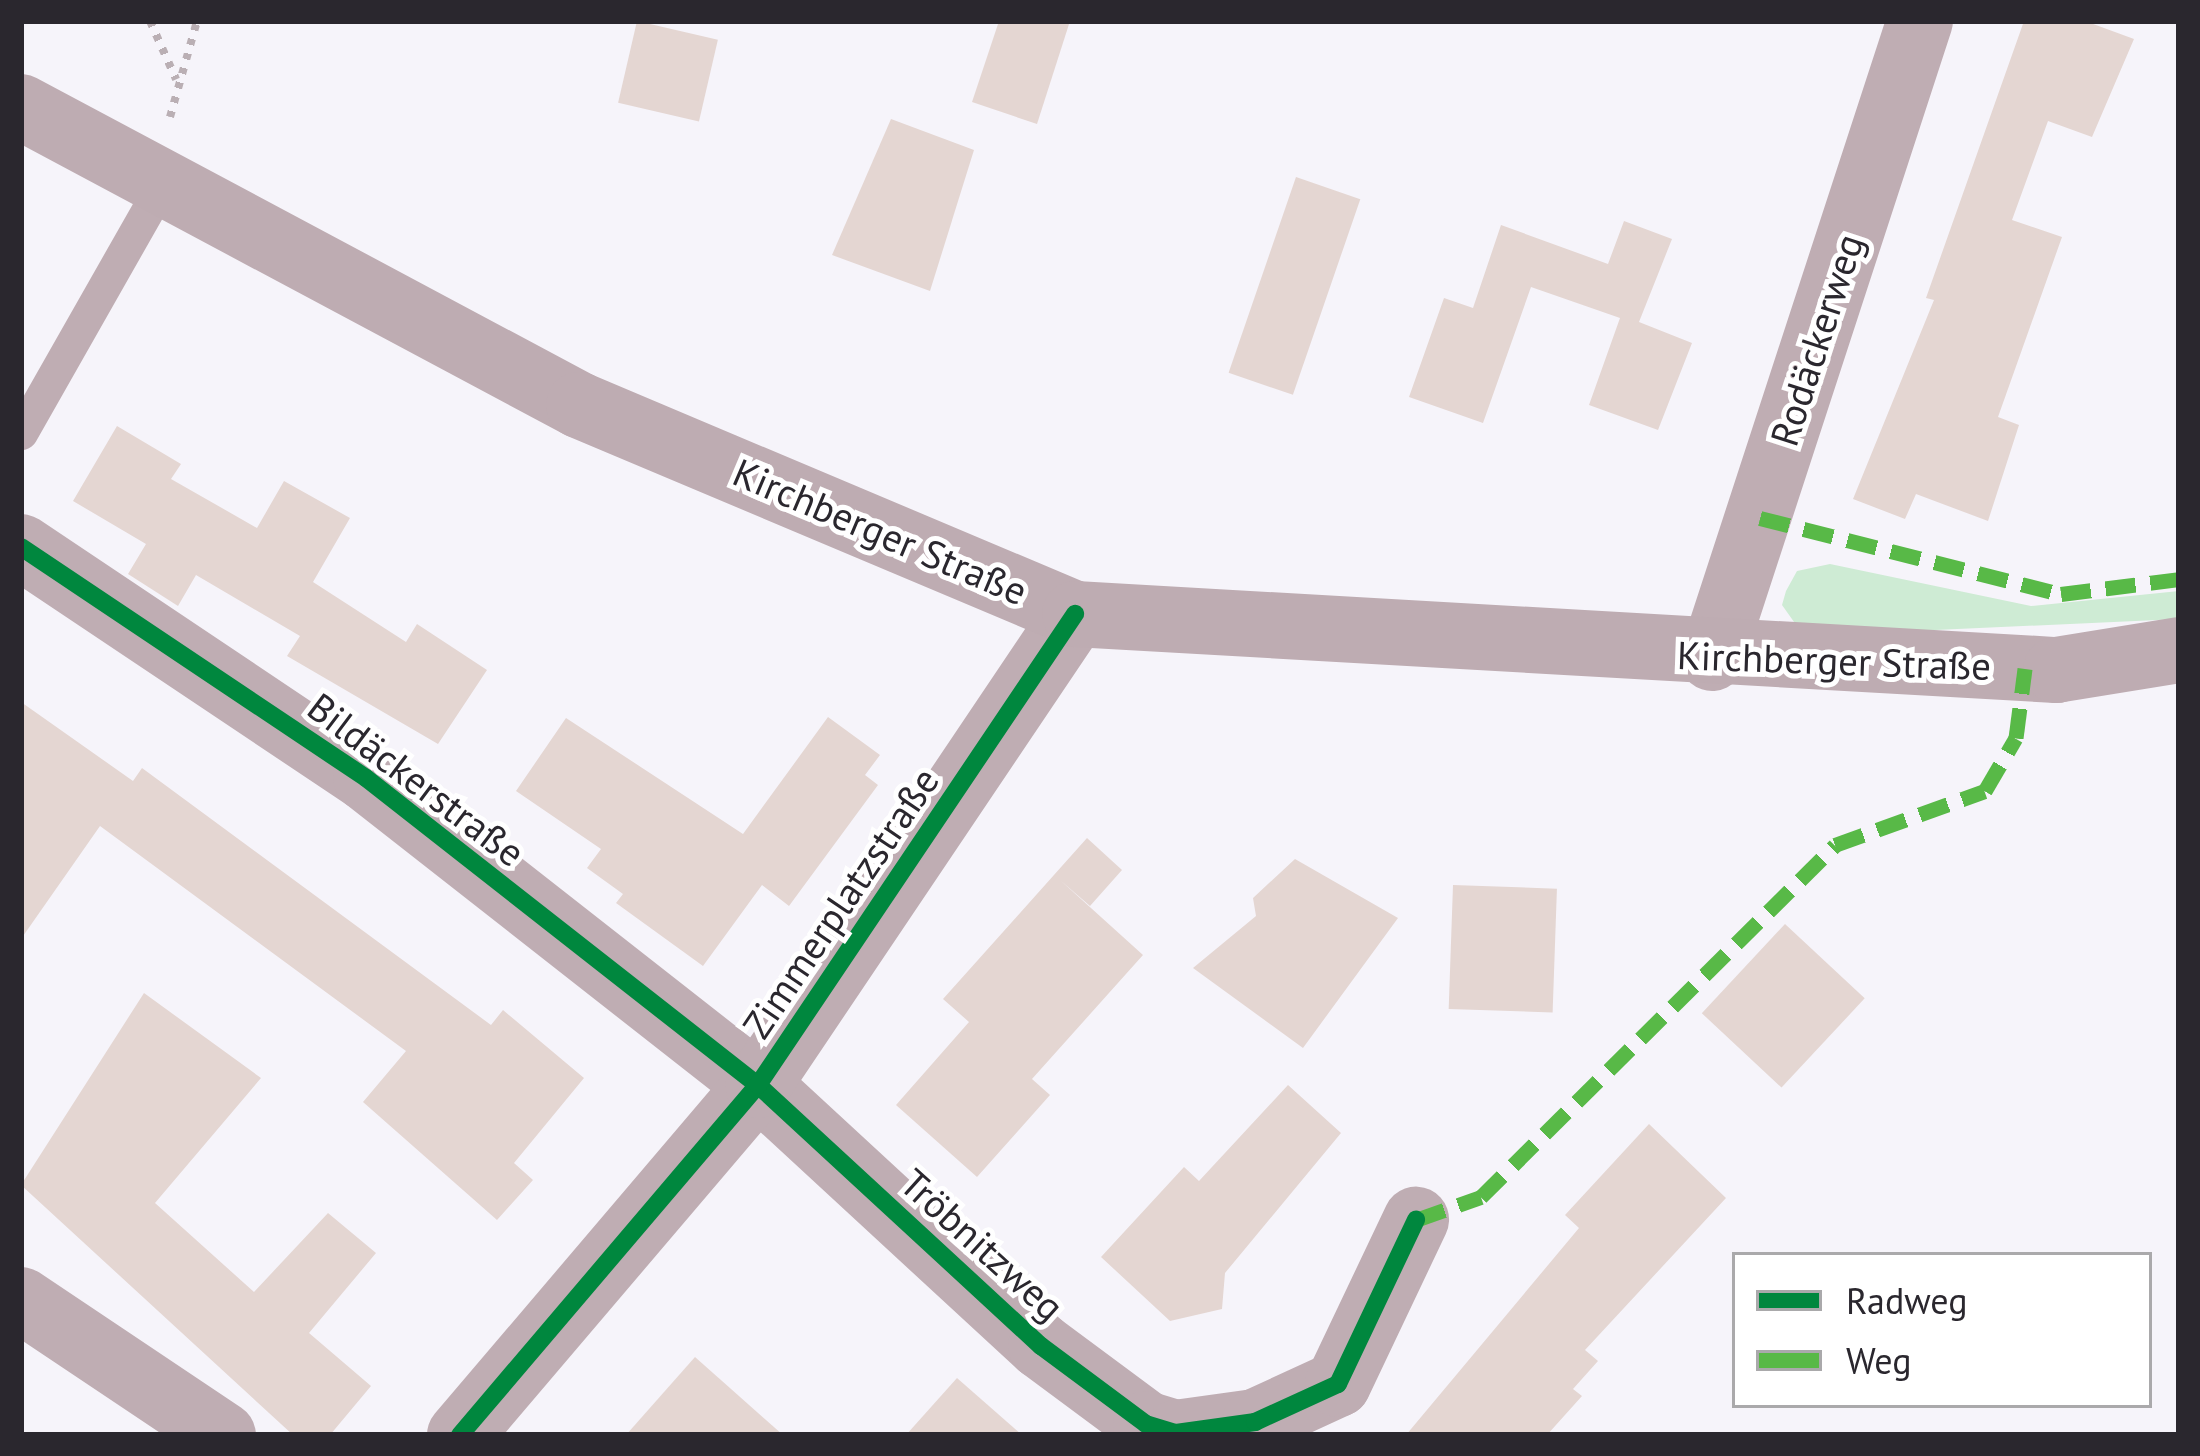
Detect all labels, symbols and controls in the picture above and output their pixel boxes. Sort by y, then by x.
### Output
street label: Rodäckerweg [1761,228,1873,452]
street label: Kirchberger Straße [726,449,1034,615]
street label: Kirchberger Straße [1676,632,1992,690]
street label: Bildäckerstraße [299,683,533,877]
street label: Zimmerplatzstraße [733,759,949,1047]
street label: Tröbnitzweg [891,1159,1073,1331]
legend [1732,1252,2152,1408]
text: Radweg [1846,1277,1968,1324]
text: Weg [1846,1337,1912,1384]

